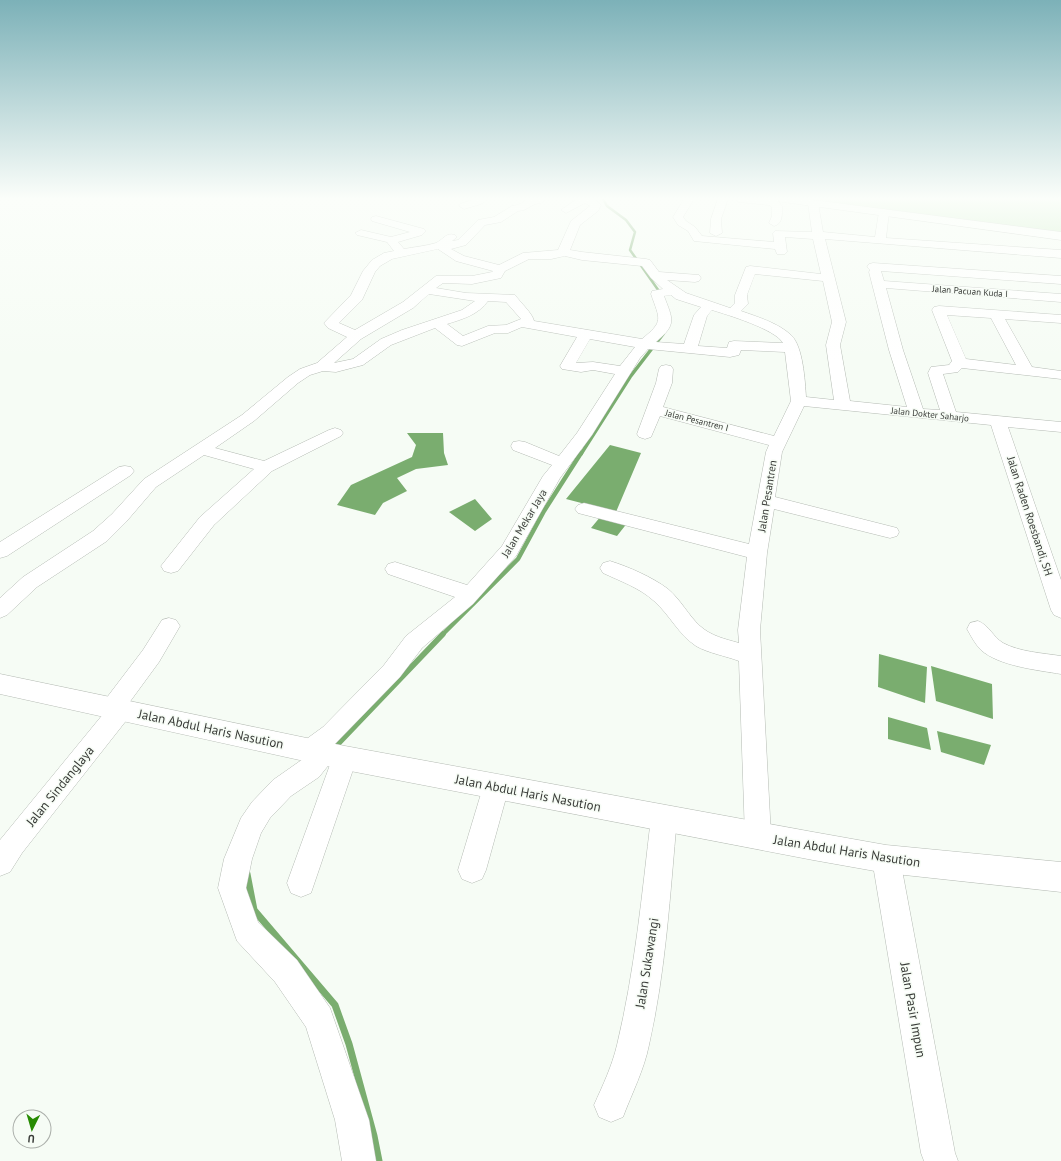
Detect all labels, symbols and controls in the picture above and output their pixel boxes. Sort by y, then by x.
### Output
street label: Jalan Pacuan Kuda I [931,283,1008,299]
street label: Jalan Dokter Saharjo [889,404,970,424]
street label: Jalan Pesantren I [663,407,730,433]
street label: Jalan Raden Roesbandi, SH [1004,454,1056,578]
street label: Jalan Pesantren [754,459,780,534]
street label: Jalan Mekar Jaya [498,486,550,561]
street label: Jalan Abdul Haris Nasution [136,705,285,753]
street label: Jalan Sindanglaya [22,742,98,831]
street label: Jalan Abdul Haris Nasution [453,770,602,815]
street label: Jalan Abdul Haris Nasution [771,831,922,871]
street label: Jalan Sukawangi [631,917,663,1010]
street label: Jalan Pasir Impun [896,960,930,1059]
north arrow [12,1109,52,1149]
text: U [27,1132,35,1146]

